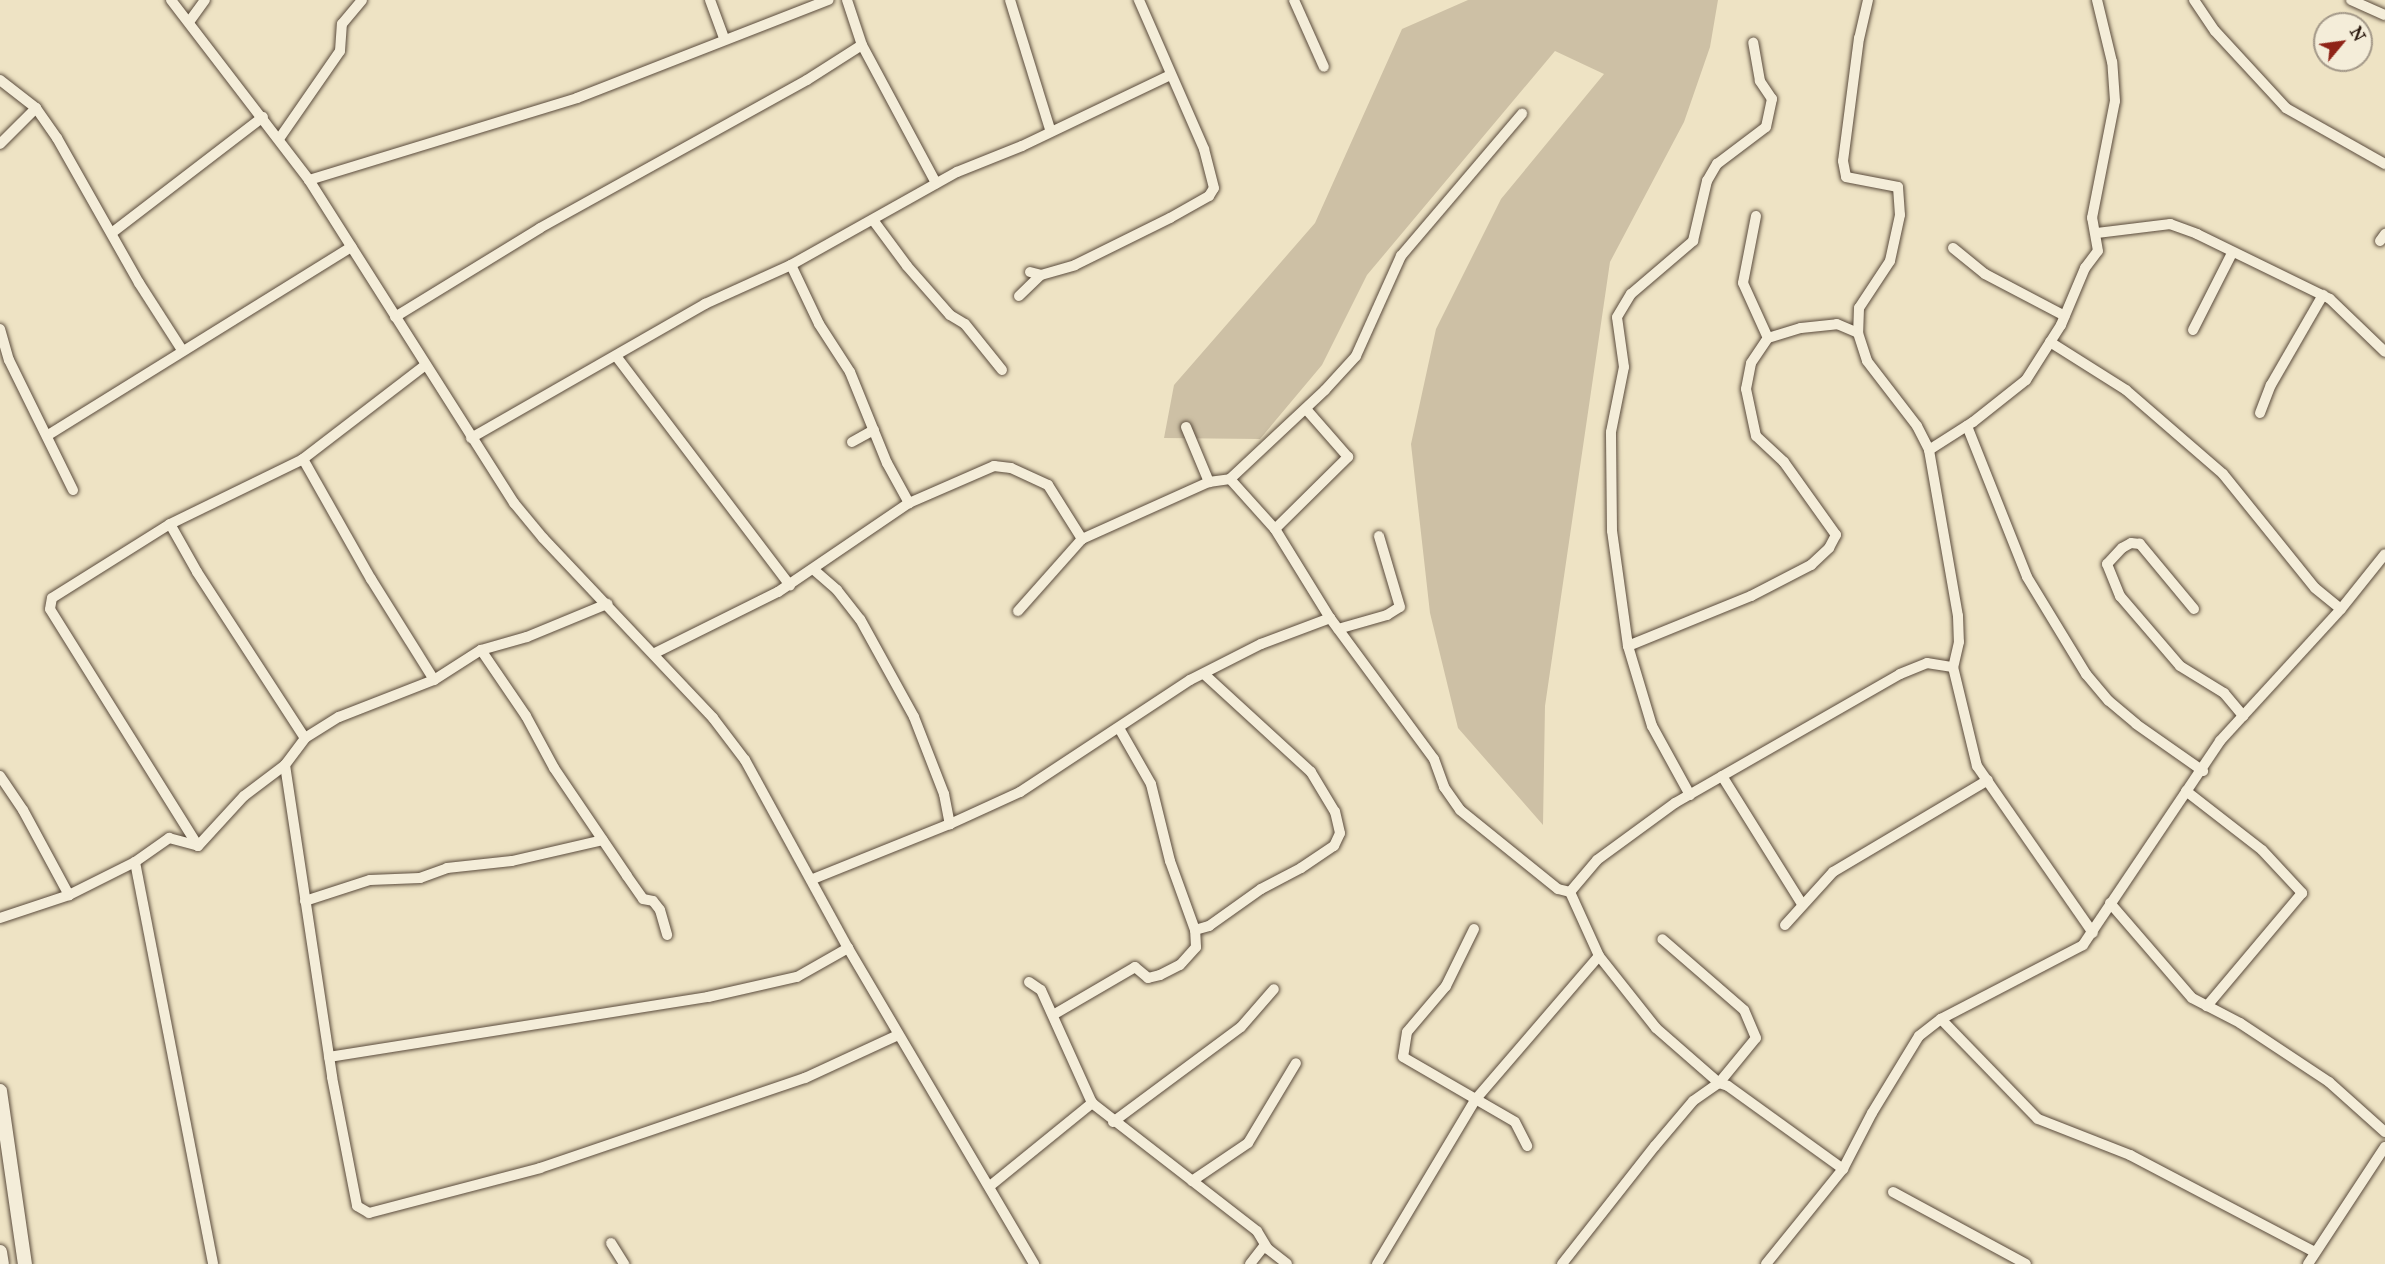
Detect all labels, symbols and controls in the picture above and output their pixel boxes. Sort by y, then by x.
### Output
north arrow [2313,12,2373,72]
text: N [2346,23,2369,45]

